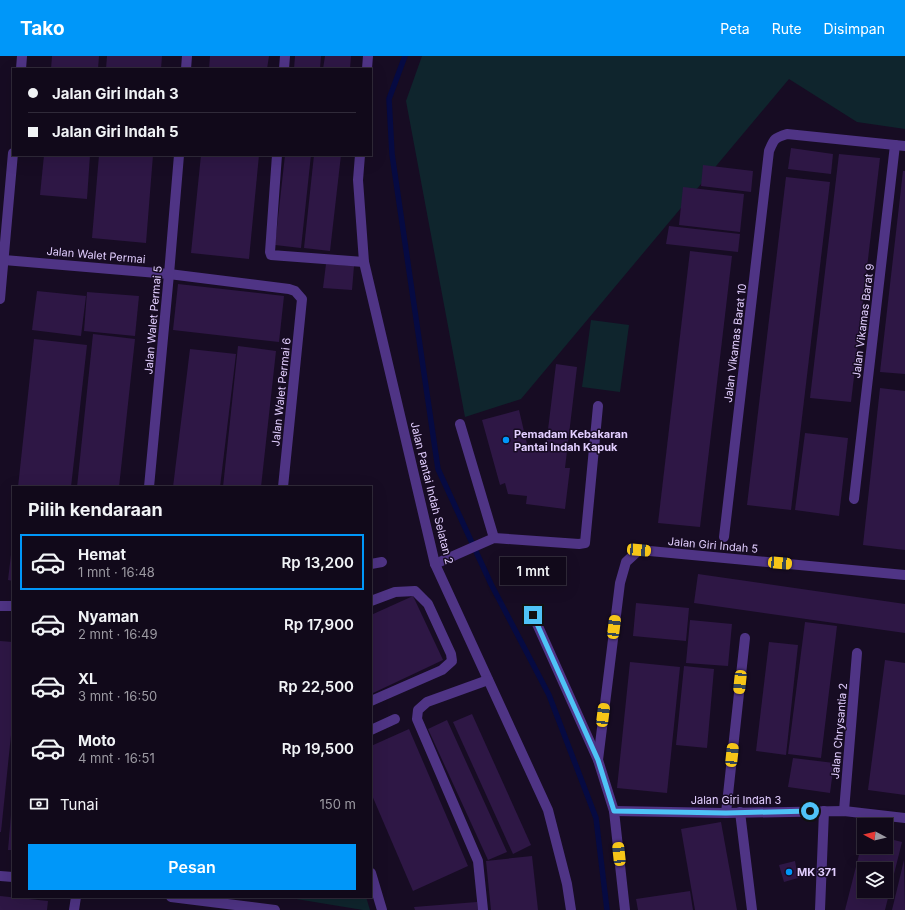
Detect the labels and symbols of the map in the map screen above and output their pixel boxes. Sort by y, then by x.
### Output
street label: Jalan Walet Permai [46,244,146,266]
street label: Jalan Vikamas Barat 9 [849,263,877,379]
street label: Jalan Walet Permai 5 [141,265,165,375]
street label: Jalan Vikamas Barat 10 [721,283,749,403]
street label: Jalan Walet Permai 6 [268,337,294,447]
street label: Jalan Pantai Indah Selatan 2 [407,420,457,566]
place label: Pemadam Kebakaran Pantai Indah Kapuk [514,427,628,454]
marker: Pemadam Kebakaran Pantai Indah Kapuk [501,435,511,445]
street label: Jalan Giri Indah 5 [667,534,759,556]
car [627,543,651,557]
car [768,556,792,570]
callout: 1 mnt [500,557,566,585]
route end [524,606,542,624]
car [607,614,621,640]
car [733,669,747,695]
street label: Jalan Chrysantia 2 [828,682,850,780]
car [596,702,610,728]
car [725,742,739,768]
street label: Jalan Giri Indah 3 [691,793,781,807]
route start [801,802,819,820]
north arrow [857,818,893,854]
car [612,841,626,867]
place label: MK 371 [797,865,836,879]
marker: MK 371 [784,867,794,877]

